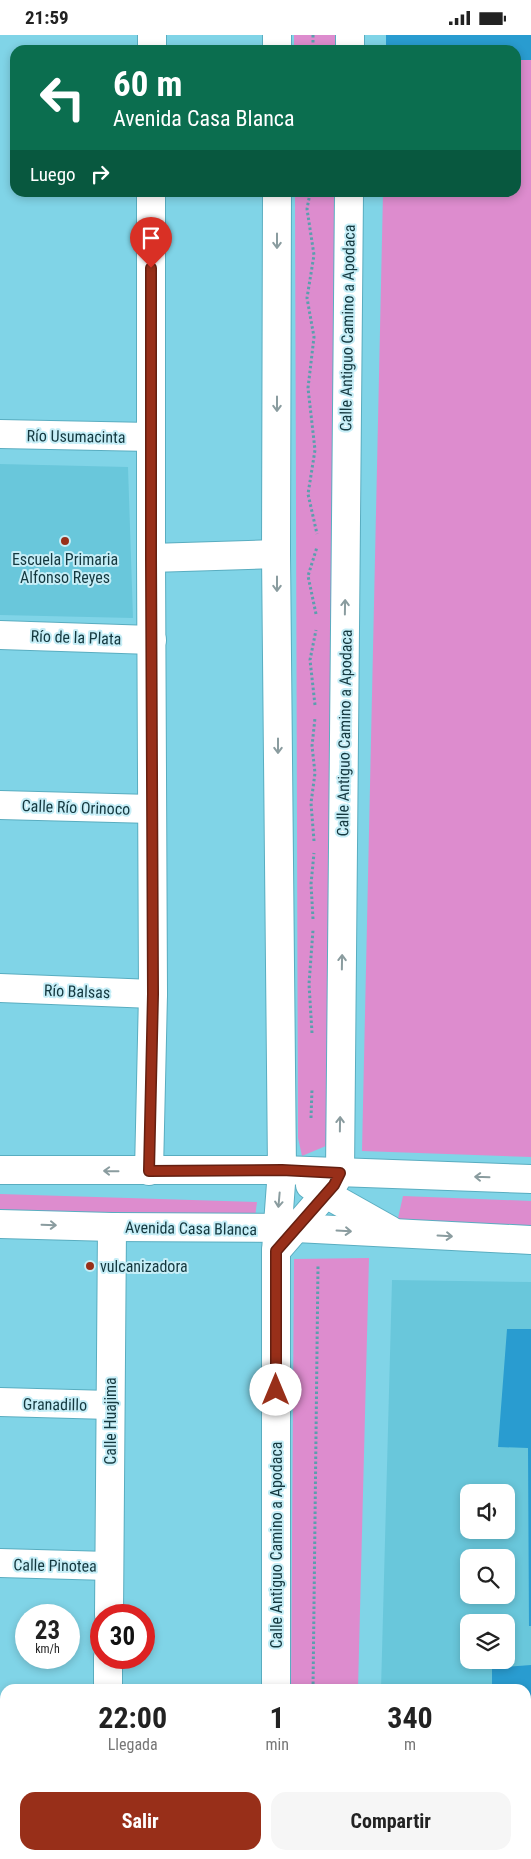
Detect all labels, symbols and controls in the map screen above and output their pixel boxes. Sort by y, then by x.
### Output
text: 21:59 [25,6,69,29]
text: 60 m [113,64,182,105]
icon: left [30,65,95,130]
text: Avenida Casa Blanca [113,106,295,131]
icon: right [86,160,114,188]
text: Luego [30,163,76,186]
pin [130,217,172,268]
icon: arrive [137,224,165,252]
street label: Calle Antiguo Camino a Apodaca [336,224,359,432]
one-way arrow [272,232,282,249]
one-way arrow [272,395,282,411]
street label: Río Usumacinta [26,426,126,447]
marker: Escuela Primaria Alfonso Reyes [59,535,71,547]
place label: Escuela Primaria Alfonso Reyes [12,550,118,587]
one-way arrow [272,575,282,591]
one-way arrow [340,599,350,615]
street label: Río de la Plata [30,626,122,649]
street label: Calle Antiguo Camino a Apodaca [333,629,356,837]
one-way arrow [273,738,283,754]
street label: Calle Río Orinoco [21,796,131,819]
one-way arrow [337,954,346,970]
street label: Río Balsas [44,981,110,1002]
one-way arrow [335,1116,345,1132]
one-way arrow [103,1166,119,1176]
one-way arrow [475,1173,491,1182]
one-way arrow [275,1191,284,1207]
street label: Avenida Casa Blanca [125,1218,257,1239]
one-way arrow [40,1221,56,1230]
one-way arrow [336,1227,352,1236]
one-way arrow [436,1232,452,1241]
place label: vulcanizadora [100,1257,188,1276]
marker: vulcanizadora [84,1260,96,1272]
position arrow [249,1363,301,1415]
street label: Calle Huajima [101,1377,120,1465]
street label: Granadillo [23,1394,87,1415]
street label: Calle Antiguo Camino a Apodaca [267,1441,286,1649]
map controls [460,1484,515,1669]
button: sound [460,1484,515,1539]
button: search [460,1549,515,1604]
street label: Calle Pinotea [13,1555,97,1576]
speed limit sign: 30 [90,1604,155,1669]
button: layers [460,1614,515,1669]
text: 23 [35,1616,60,1645]
text: km/h [35,1642,60,1656]
text: 22:00 [98,1700,167,1735]
text: 1 [270,1700,285,1735]
text: 340 [387,1700,433,1735]
text: Llegada [108,1735,158,1754]
text: min [265,1735,289,1754]
text: m [404,1735,416,1754]
button: Salir [20,1792,261,1850]
button: Compartir [271,1792,511,1850]

